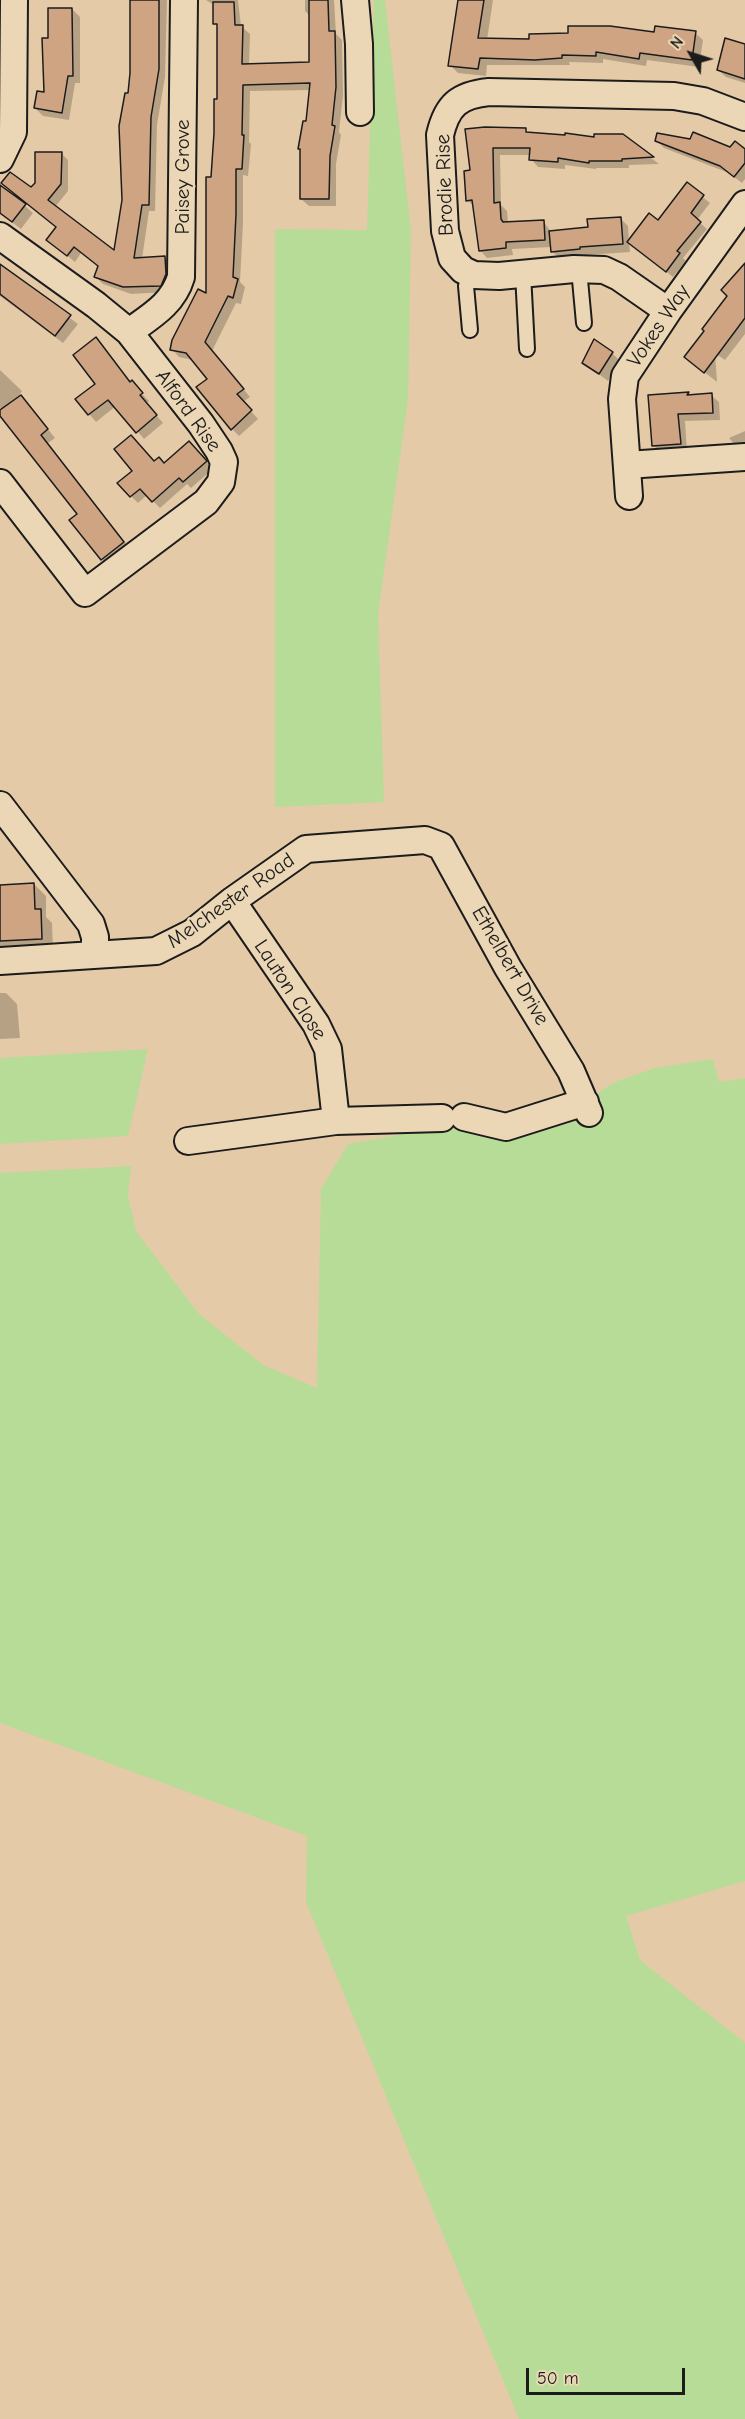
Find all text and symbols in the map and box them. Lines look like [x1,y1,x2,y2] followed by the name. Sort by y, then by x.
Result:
[661,24,721,84] north arrow
[667,33,687,52] text: N
[170,120,196,234] street label: Paisey Grove
[431,134,459,236] street label: Brodie Rise
[622,280,696,372] street label: Vokes Way
[150,365,226,457] street label: Alford Rise
[162,848,300,954] street label: Melchester Road
[466,902,554,1030] street label: Ethelbert Drive
[248,935,332,1045] street label: Lauton Close
[529,2356,688,2394] scale bar
[537,2368,579,2389] text: 50 m

